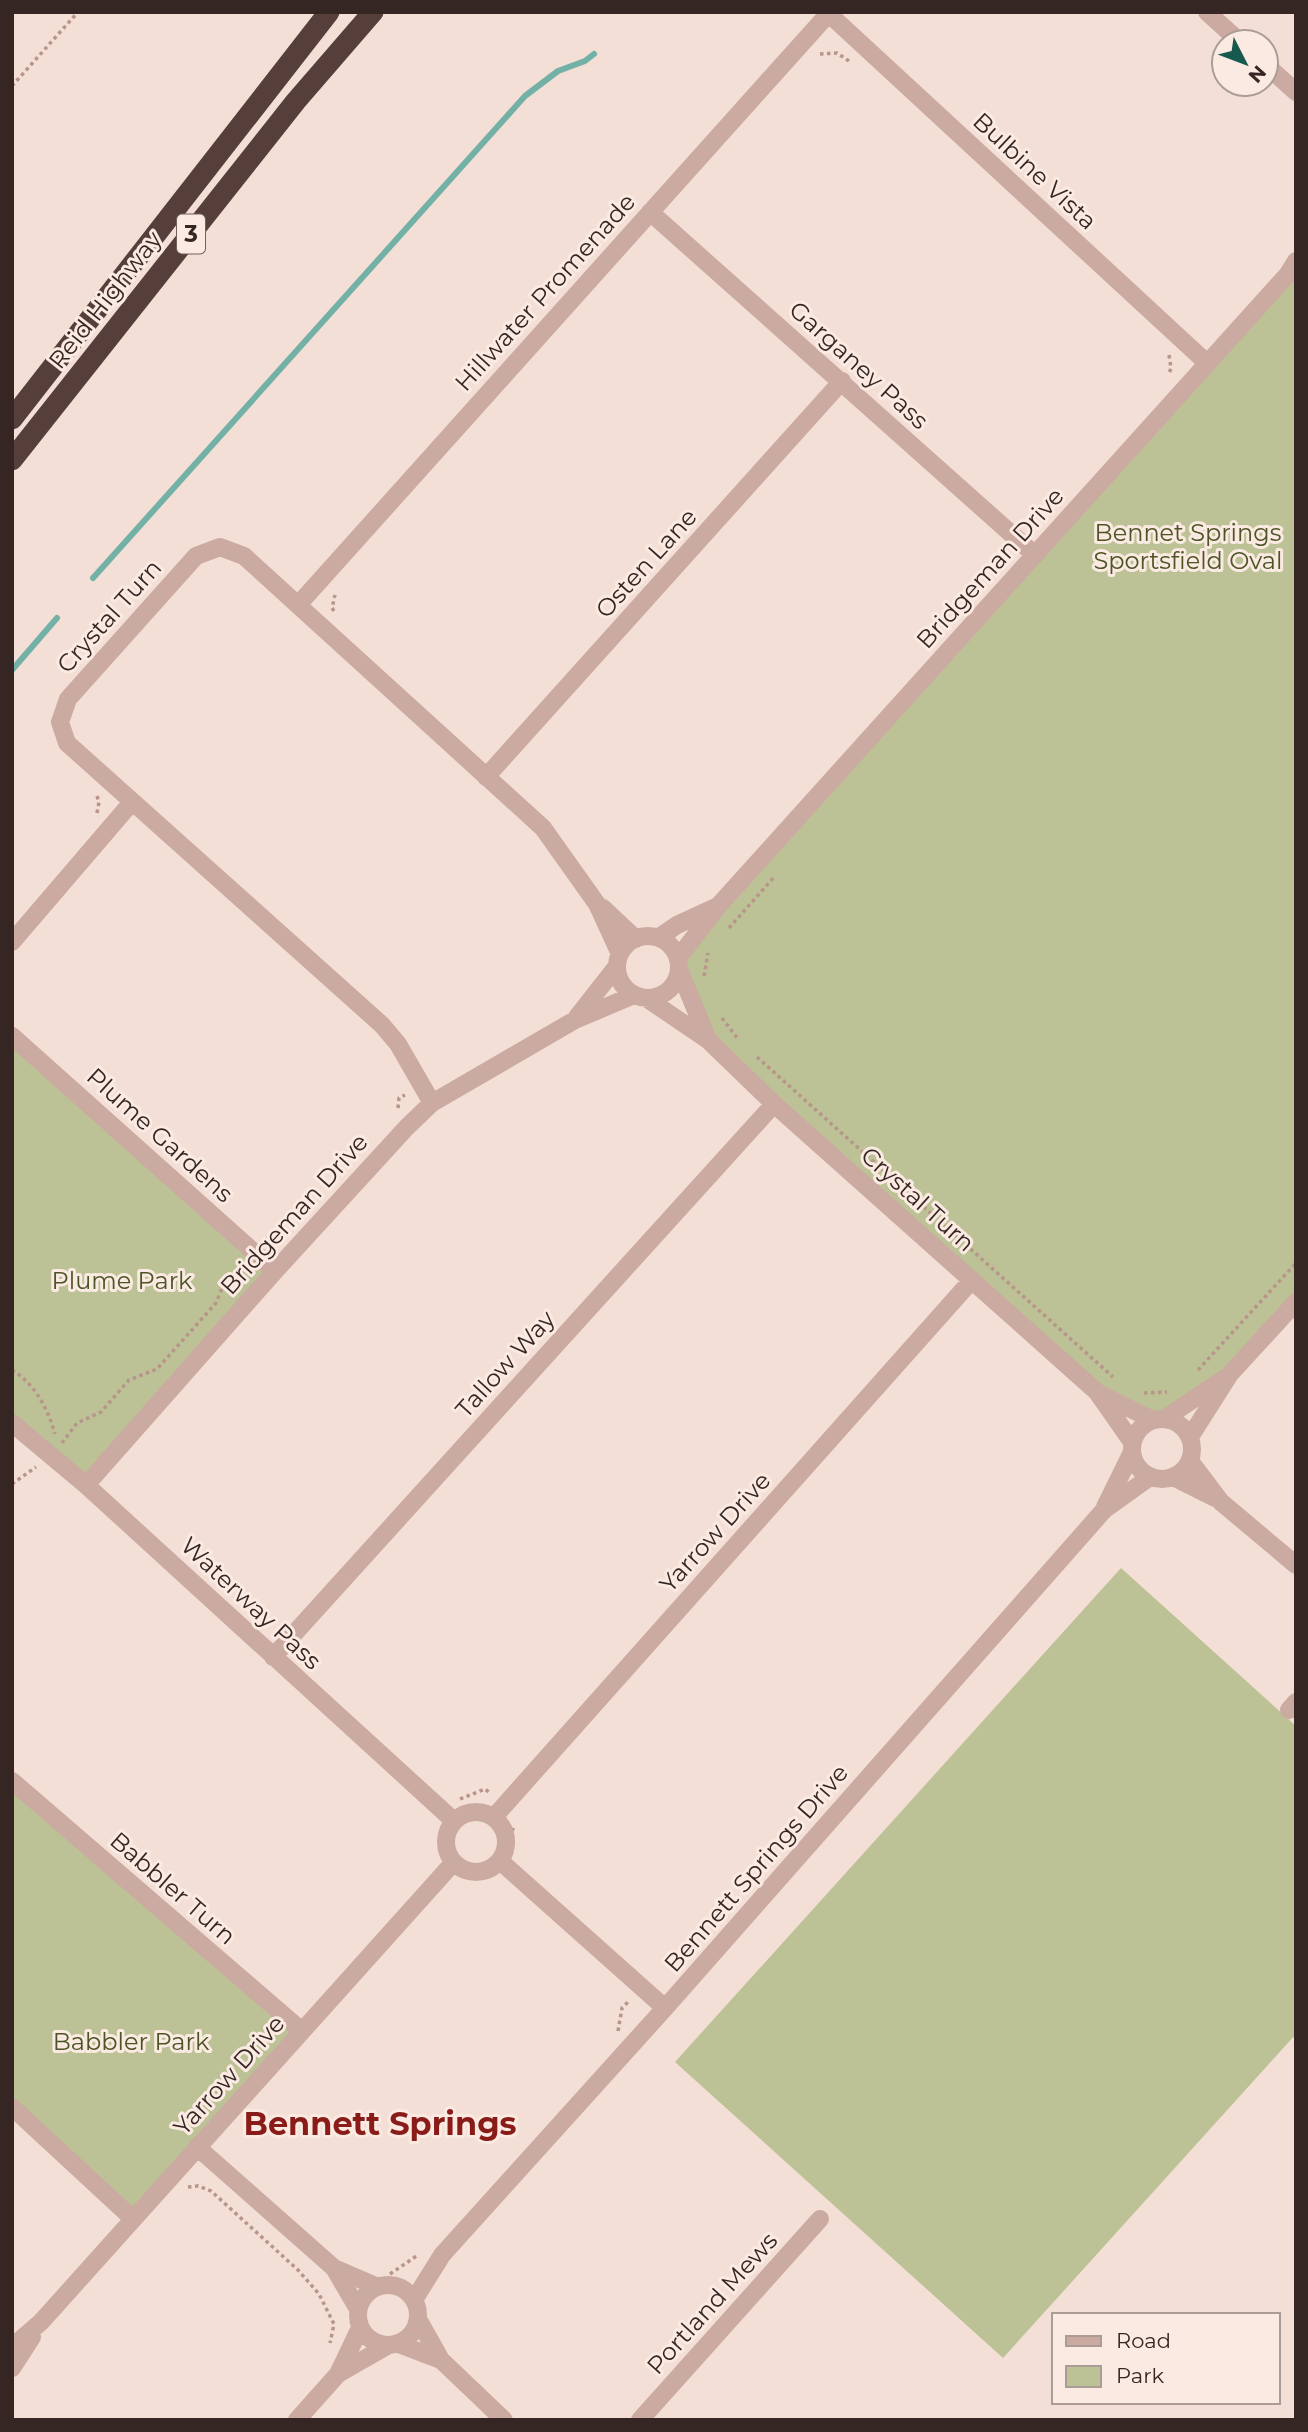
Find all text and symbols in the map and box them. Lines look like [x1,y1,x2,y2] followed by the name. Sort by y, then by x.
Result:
[1210,28,1280,98] north arrow
[1244,61,1271,87] text: N
[967,106,1103,236] street label: Bulbine Vista
[449,187,641,397] street label: Hillwater Promenade
[177,215,205,254] road number: 3
[42,225,168,375] street label: Reid Highway
[784,295,934,435] street label: Garganey Pass
[910,482,1070,654] street label: Bridgeman Drive
[589,502,703,624] street label: Osten Lane
[1094,518,1282,575] park label: Bennet Springs Sportsfield Oval
[51,553,167,679] street label: Crystal Turn
[81,1062,239,1208] street label: Plume Gardens
[214,1128,374,1300] street label: Bridgeman Drive
[855,1141,981,1257] street label: Crystal Turn
[52,1266,193,1295] park label: Plume Park
[449,1304,561,1424] street label: Tallow Way
[654,1466,776,1598] street label: Yarrow Drive
[175,1531,327,1675] street label: Waterway Pass
[658,1758,854,1978] street label: Bennett Springs Drive
[104,1826,242,1950] street label: Babbler Turn
[168,2009,290,2141] street label: Yarrow Drive
[53,2027,210,2056] park label: Babbler Park
[243,2104,517,2143] district label: Bennett Springs
[641,2226,783,2380] street label: Portland Mews
[1052,2313,1280,2404] legend
[1116,2328,1171,2353] text: Road
[1116,2363,1164,2388] text: Park

